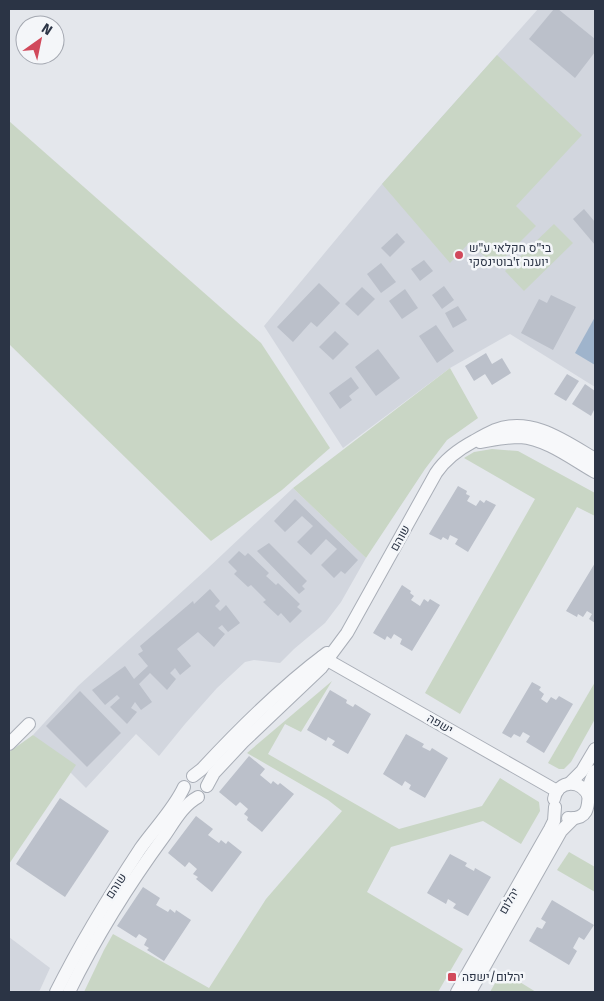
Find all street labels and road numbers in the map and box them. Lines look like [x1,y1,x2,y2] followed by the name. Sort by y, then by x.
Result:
[387,522,413,554] street label: שוהם
[424,711,456,737] street label: ישפה
[103,871,129,901] street label: שוהם
[496,885,522,917] street label: יהלום

